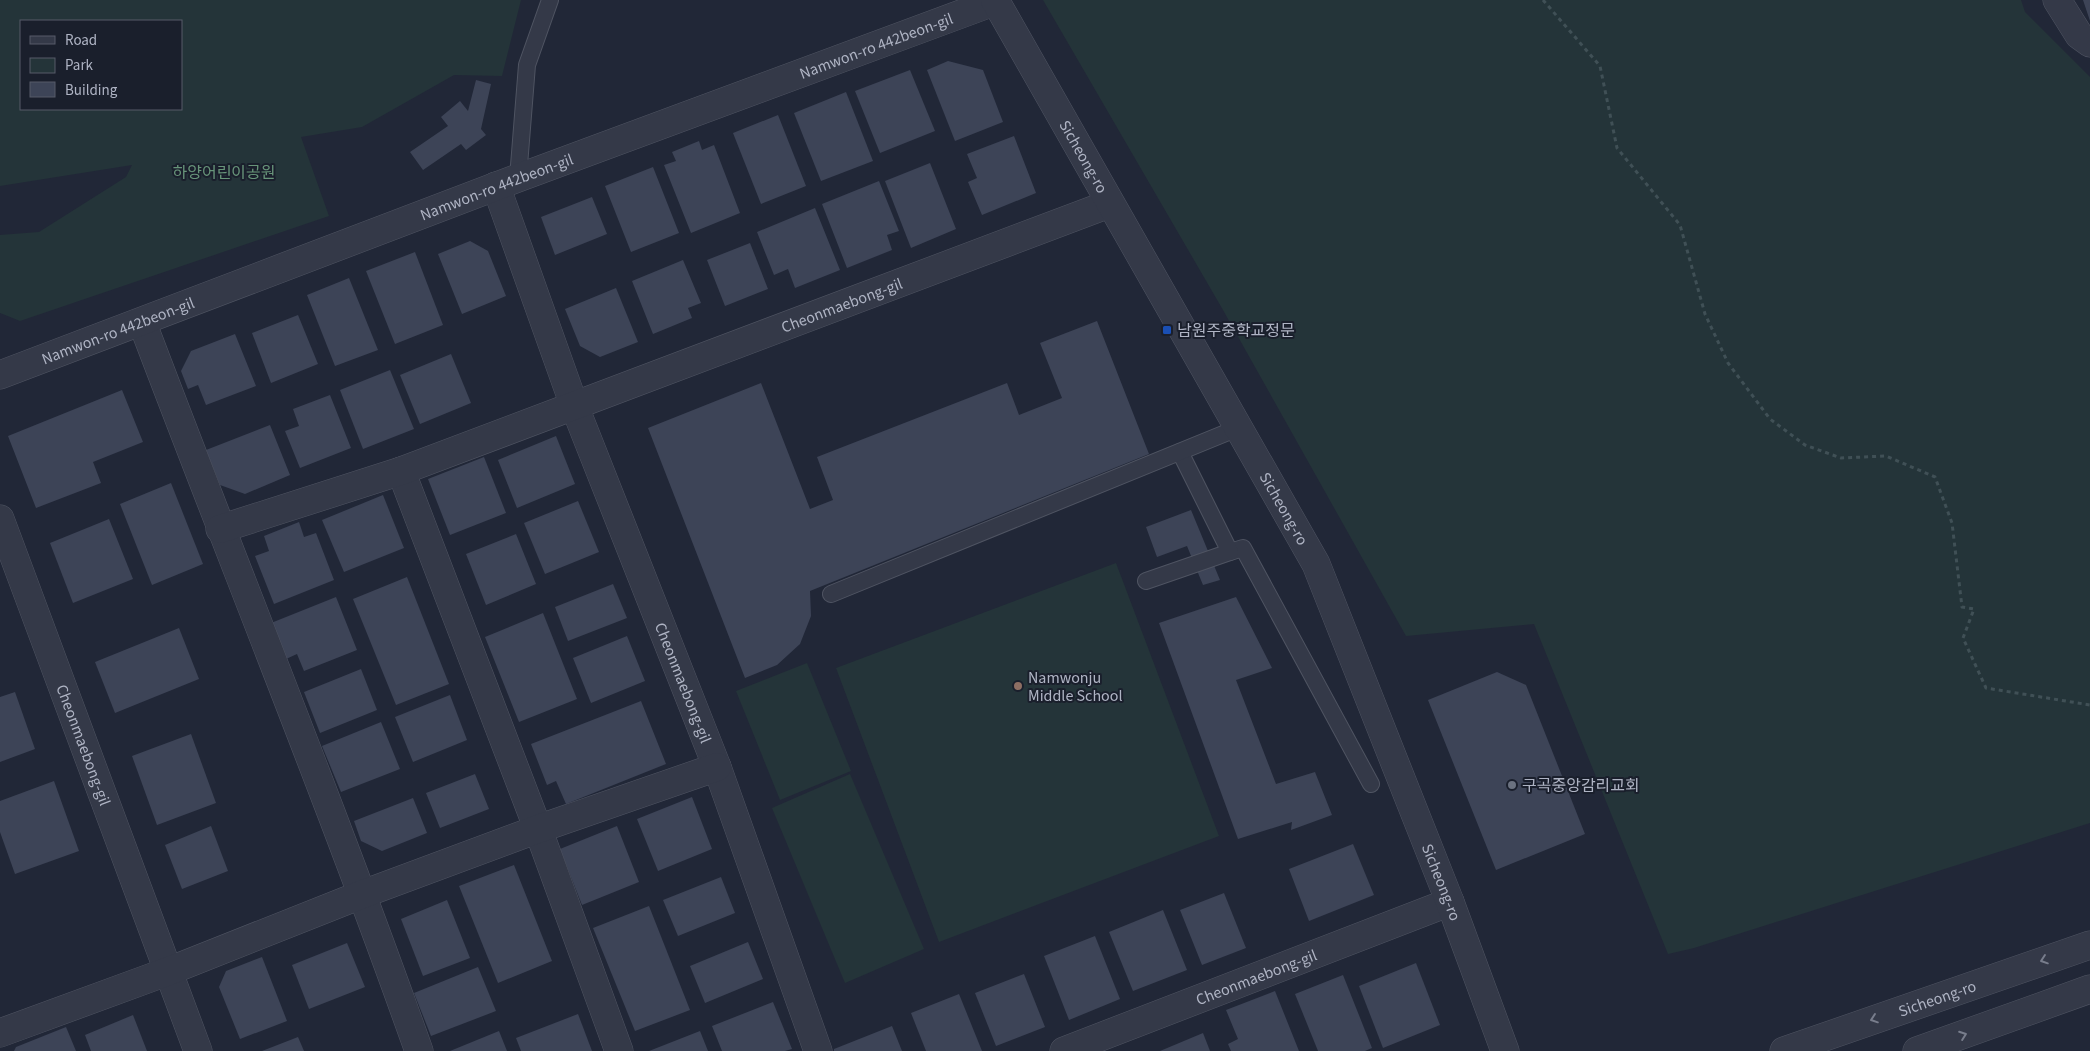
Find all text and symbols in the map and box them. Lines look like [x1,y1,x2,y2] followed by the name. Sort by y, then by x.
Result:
[797,8,956,85] street label: Namwon-ro 442beon-gil
[20,20,182,110] legend
[65,30,97,51] text: Road
[65,55,94,76] text: Park
[65,80,118,101] text: Building
[1054,116,1113,198] street label: Sicheong-ro
[417,149,576,226] street label: Namwon-ro 442beon-gil
[172,162,276,184] park label: 하양어린이공원
[778,273,906,339] street label: Cheonmaebong-gil
[38,292,198,370] street label: Namwon-ro 442beon-gil
[1177,320,1295,342] place label: 남원주중학교정문
[1161,324,1173,336] marker: 남원주중학교정문
[1254,468,1313,550] street label: Sicheong-ro
[649,619,716,747] street label: Cheonmaebong-gil
[1028,667,1123,707] place label: Namwonju Middle School
[1012,680,1024,692] marker: Namwonju Middle School
[50,681,116,809] street label: Cheonmaebong-gil
[1522,775,1640,797] place label: 구곡중앙감리교회
[1506,779,1518,791] marker: 구곡중앙감리교회
[1416,841,1466,924] street label: Sicheong-ro
[1193,944,1320,1011] street label: Cheonmaebong-gil
[2040,955,2049,965] one-way arrow
[1896,975,1979,1023] street label: Sicheong-ro
[1870,1014,1879,1024] one-way arrow
[1958,1031,1966,1041] one-way arrow

